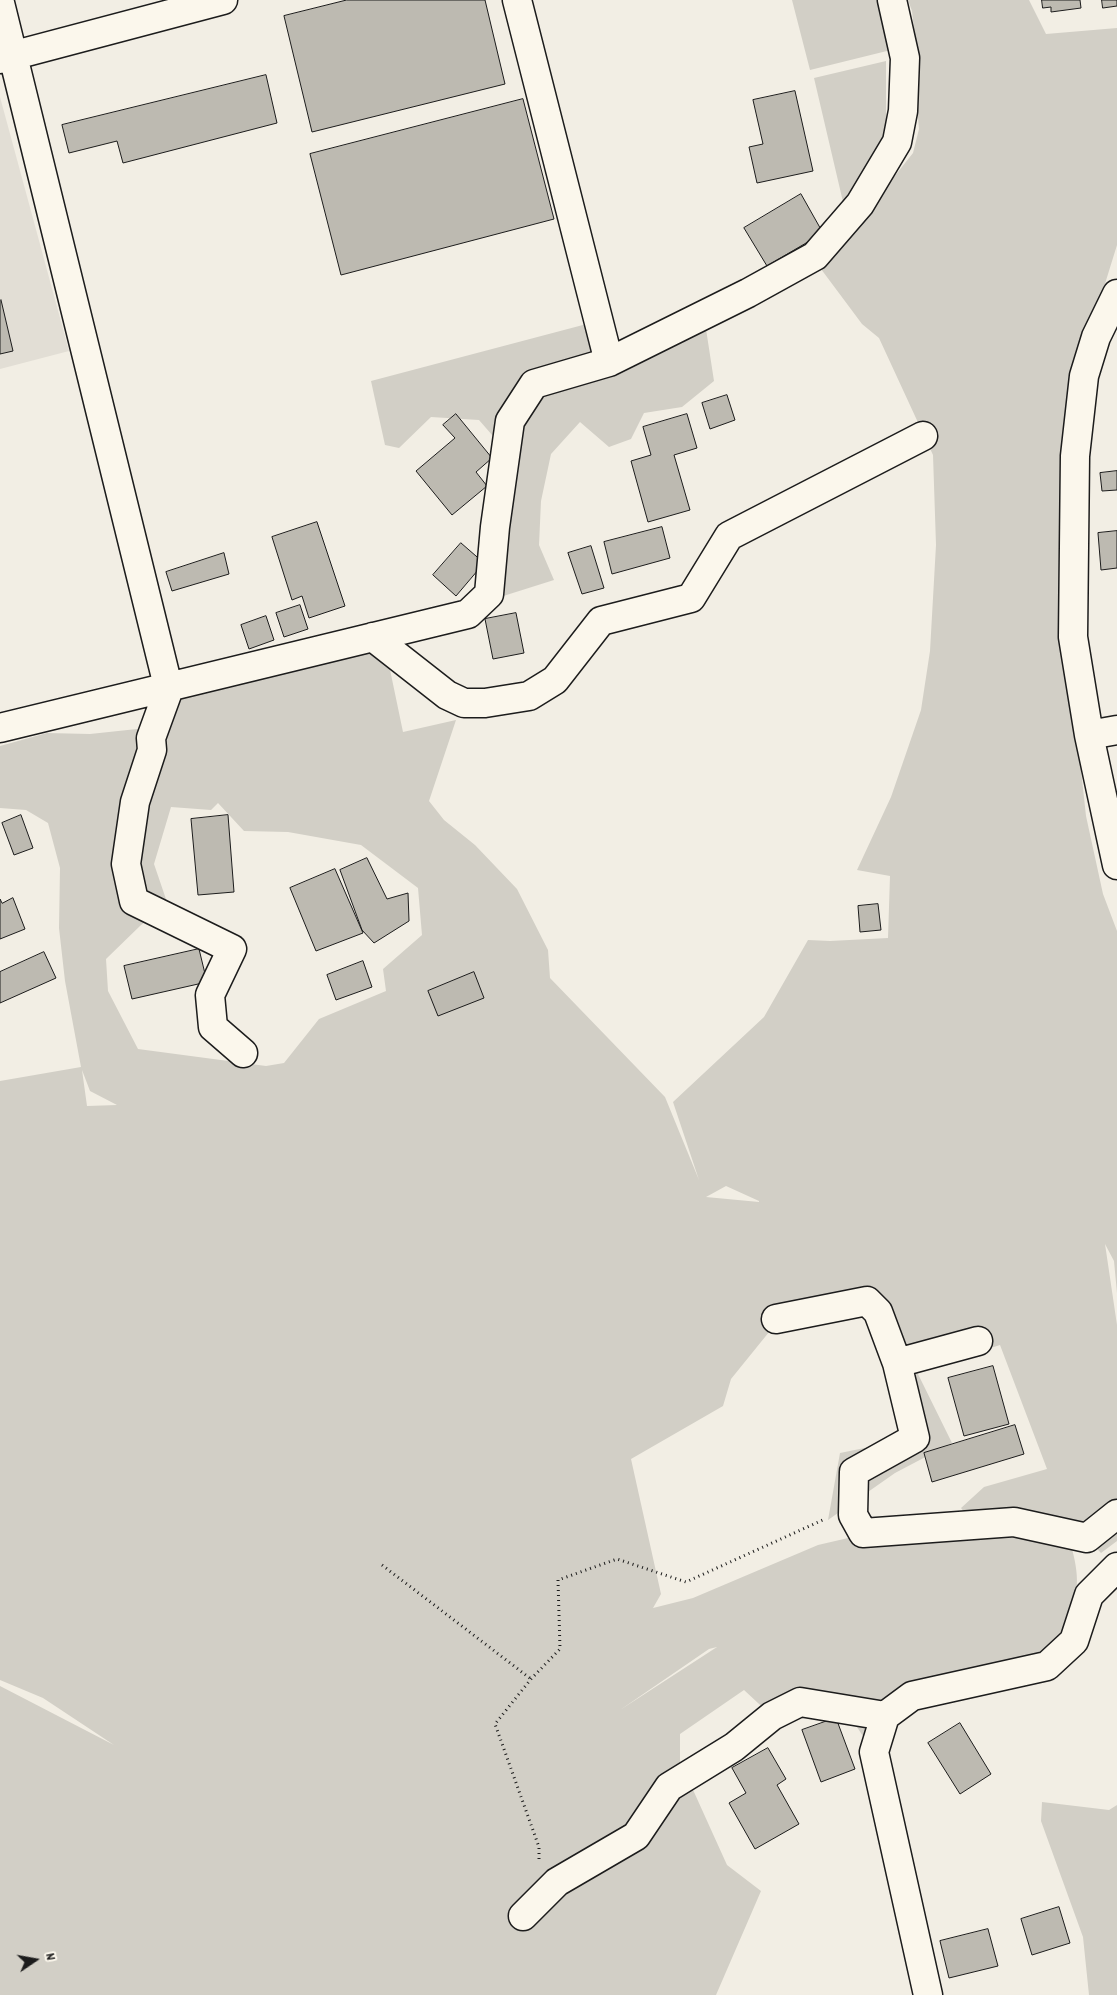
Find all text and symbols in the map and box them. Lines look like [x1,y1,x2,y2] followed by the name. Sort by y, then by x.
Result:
[10,1935,60,1985] north arrow
[39,1951,60,1962] text: N

